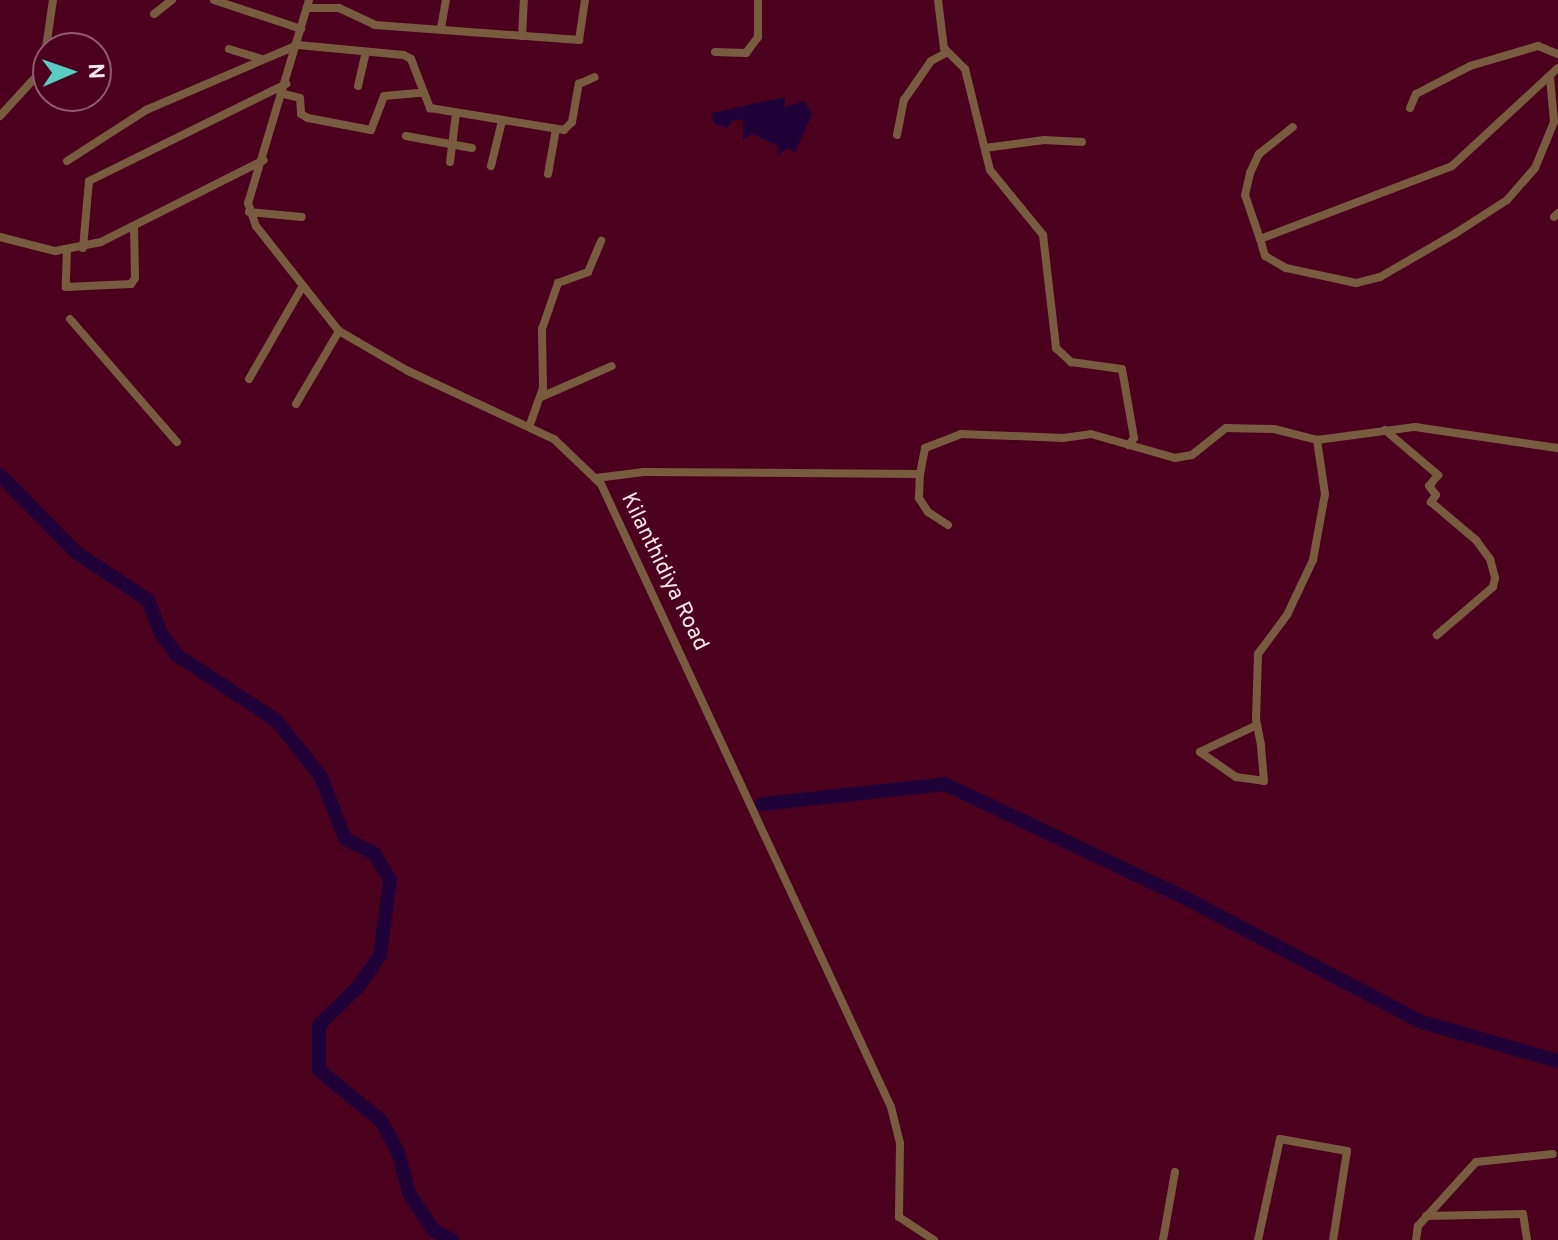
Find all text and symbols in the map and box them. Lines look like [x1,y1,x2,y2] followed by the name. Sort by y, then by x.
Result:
[32,32,112,112] north arrow
[81,63,108,80] text: N
[614,489,714,655] street label: Kilanthidiya Road

